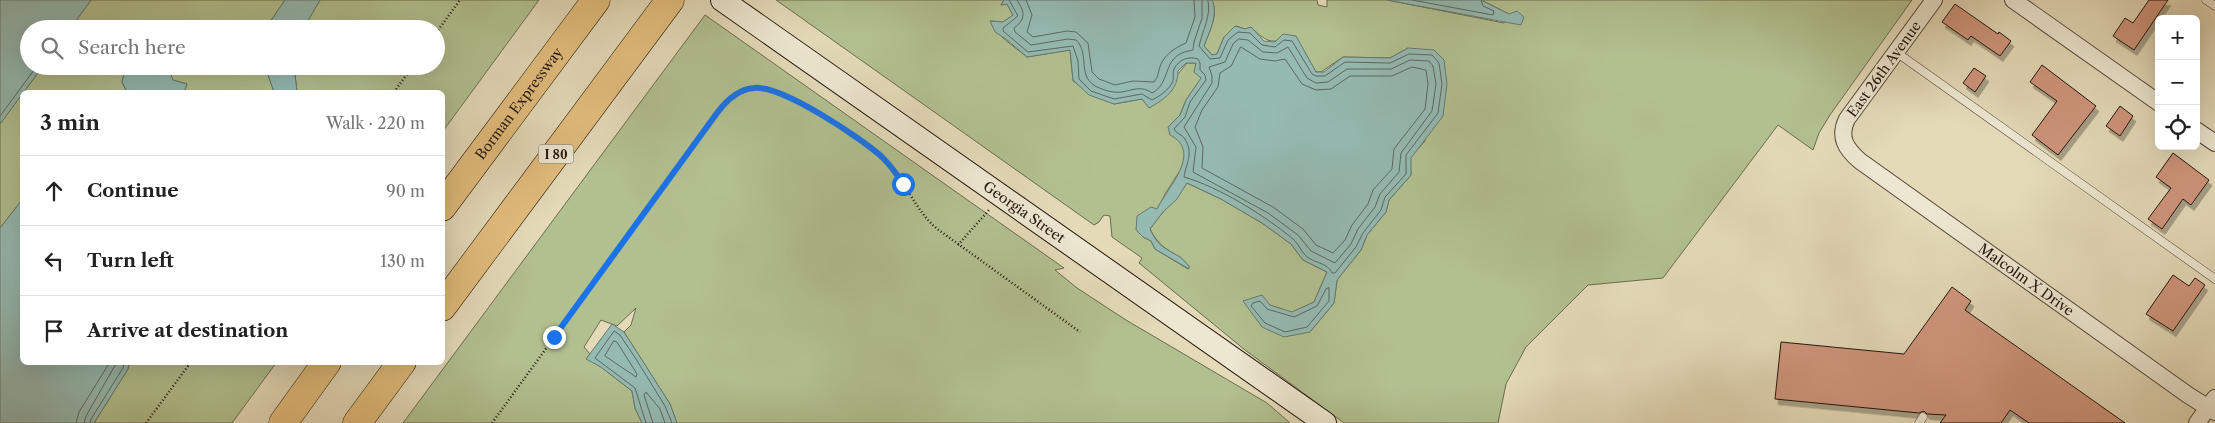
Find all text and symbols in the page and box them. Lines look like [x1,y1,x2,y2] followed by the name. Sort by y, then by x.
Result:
[2155,15,2200,150] map controls
[2155,15,2200,60] button: +
[1843,17,1925,121] street label: East 26th Avenue
[20,20,445,75] search box
[38,34,66,62] icon: search
[78,36,186,59] text: Search here
[471,44,567,163] street label: Borman Expressway
[2155,60,2200,105] button: −
[2155,105,2200,150] button: locate
[40,110,100,135] text: 3 min
[326,113,425,133] text: Walk · 220 m
[538,144,574,164] road number: I 80
[892,173,915,196] route start
[40,177,68,205] icon: ahead
[980,177,1069,247] street label: Georgia Street
[87,179,179,202] text: Continue
[386,181,425,201] text: 90 m
[1975,239,2078,320] street label: Malcolm X Drive
[40,247,68,275] icon: left
[87,249,174,272] text: Turn left
[380,251,425,271] text: 130 m
[40,317,68,345] icon: arrive
[87,319,288,342] text: Arrive at destination
[543,326,566,349] route end

